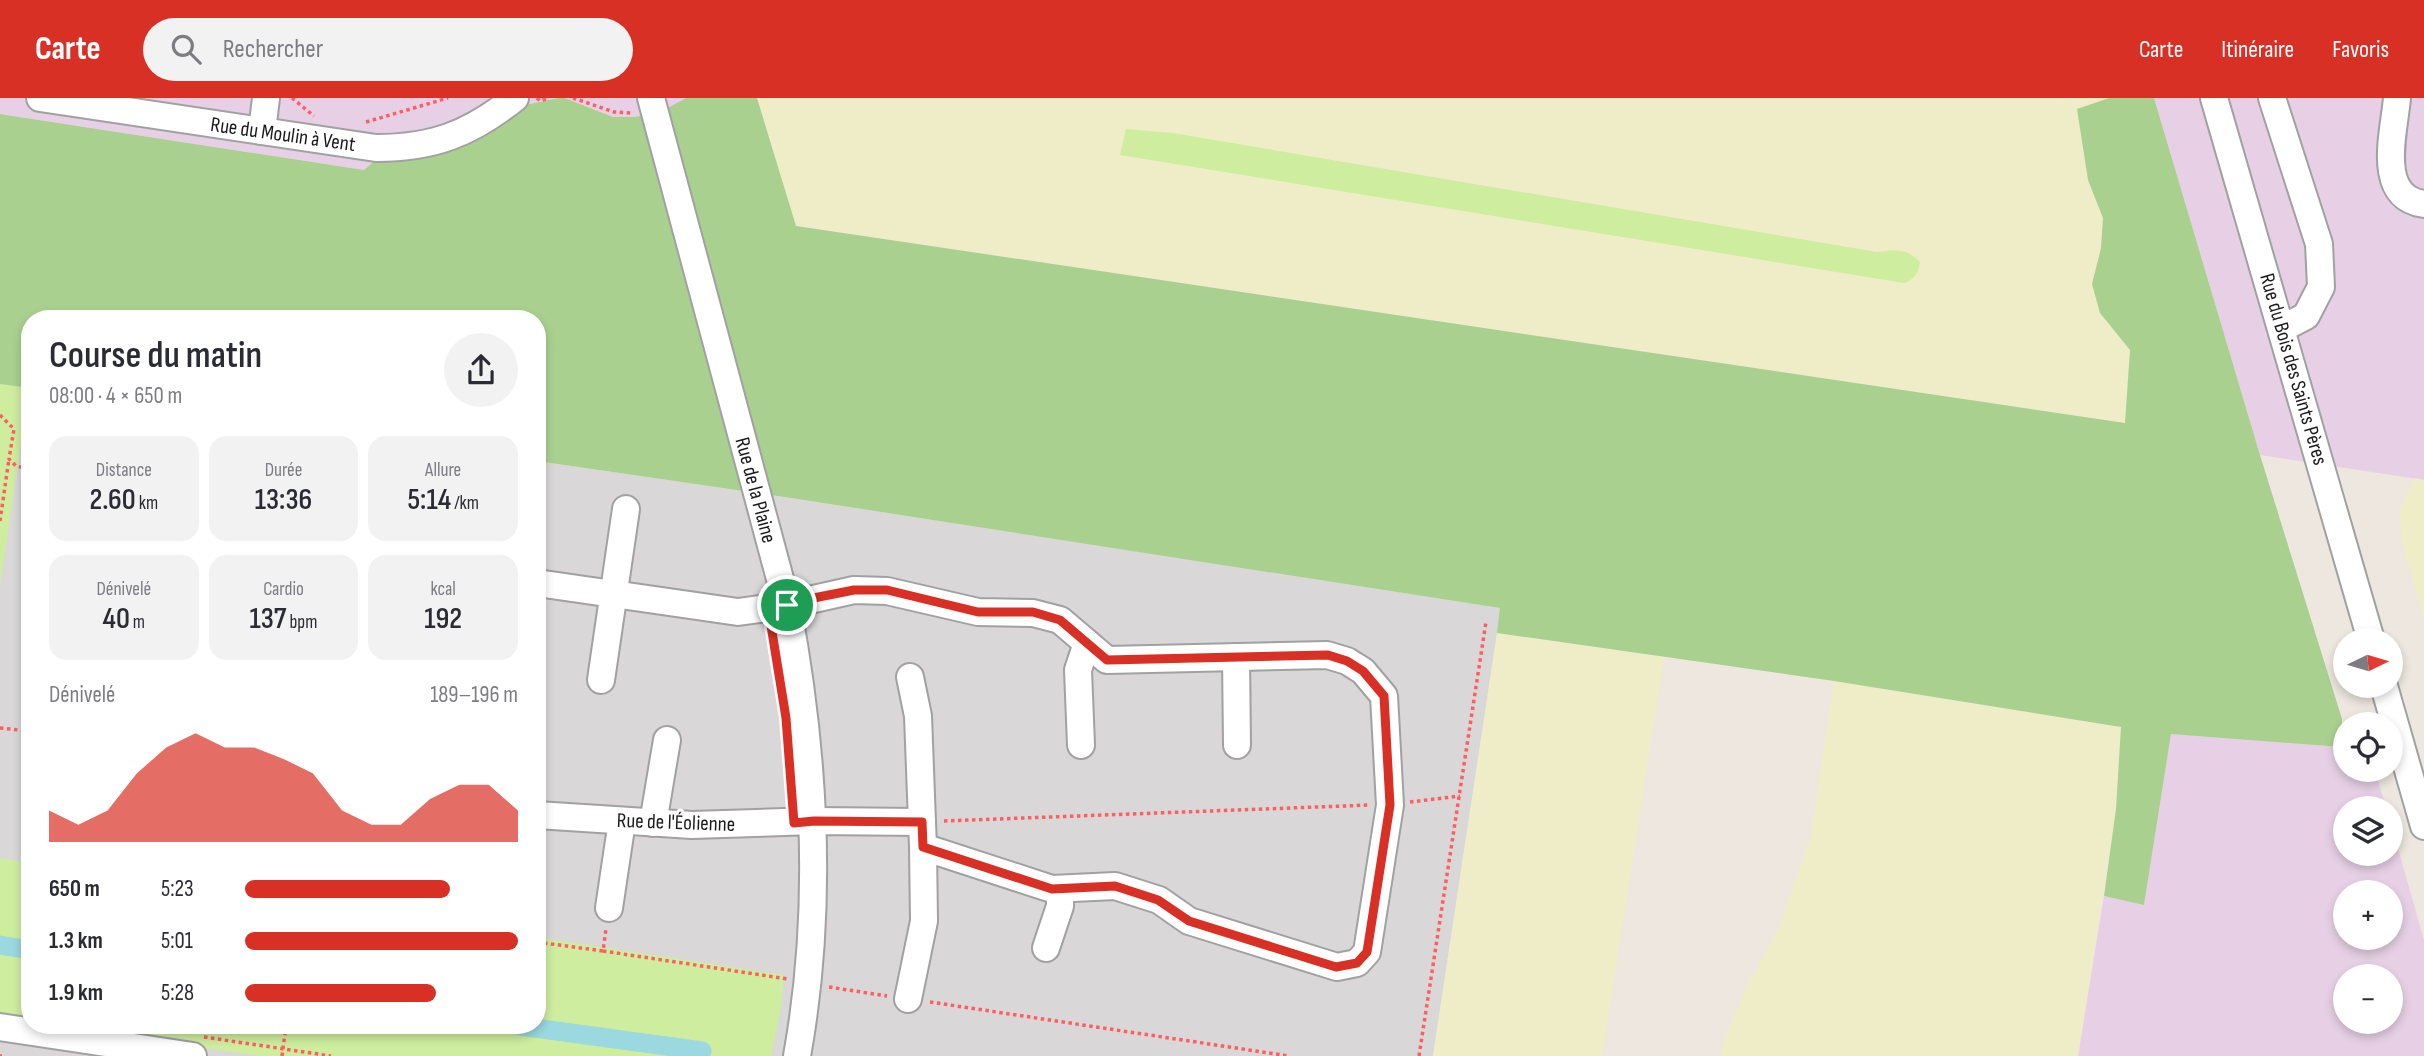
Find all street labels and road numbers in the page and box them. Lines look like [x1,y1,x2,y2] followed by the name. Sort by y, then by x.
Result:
[209,112,357,157] street label: Rue du Moulin à Vent
[2254,270,2333,468] street label: Rue du Bois des Saints Pères
[729,435,782,546] street label: Rue de la Plaine
[616,808,736,837] street label: Rue de l'Éolienne

